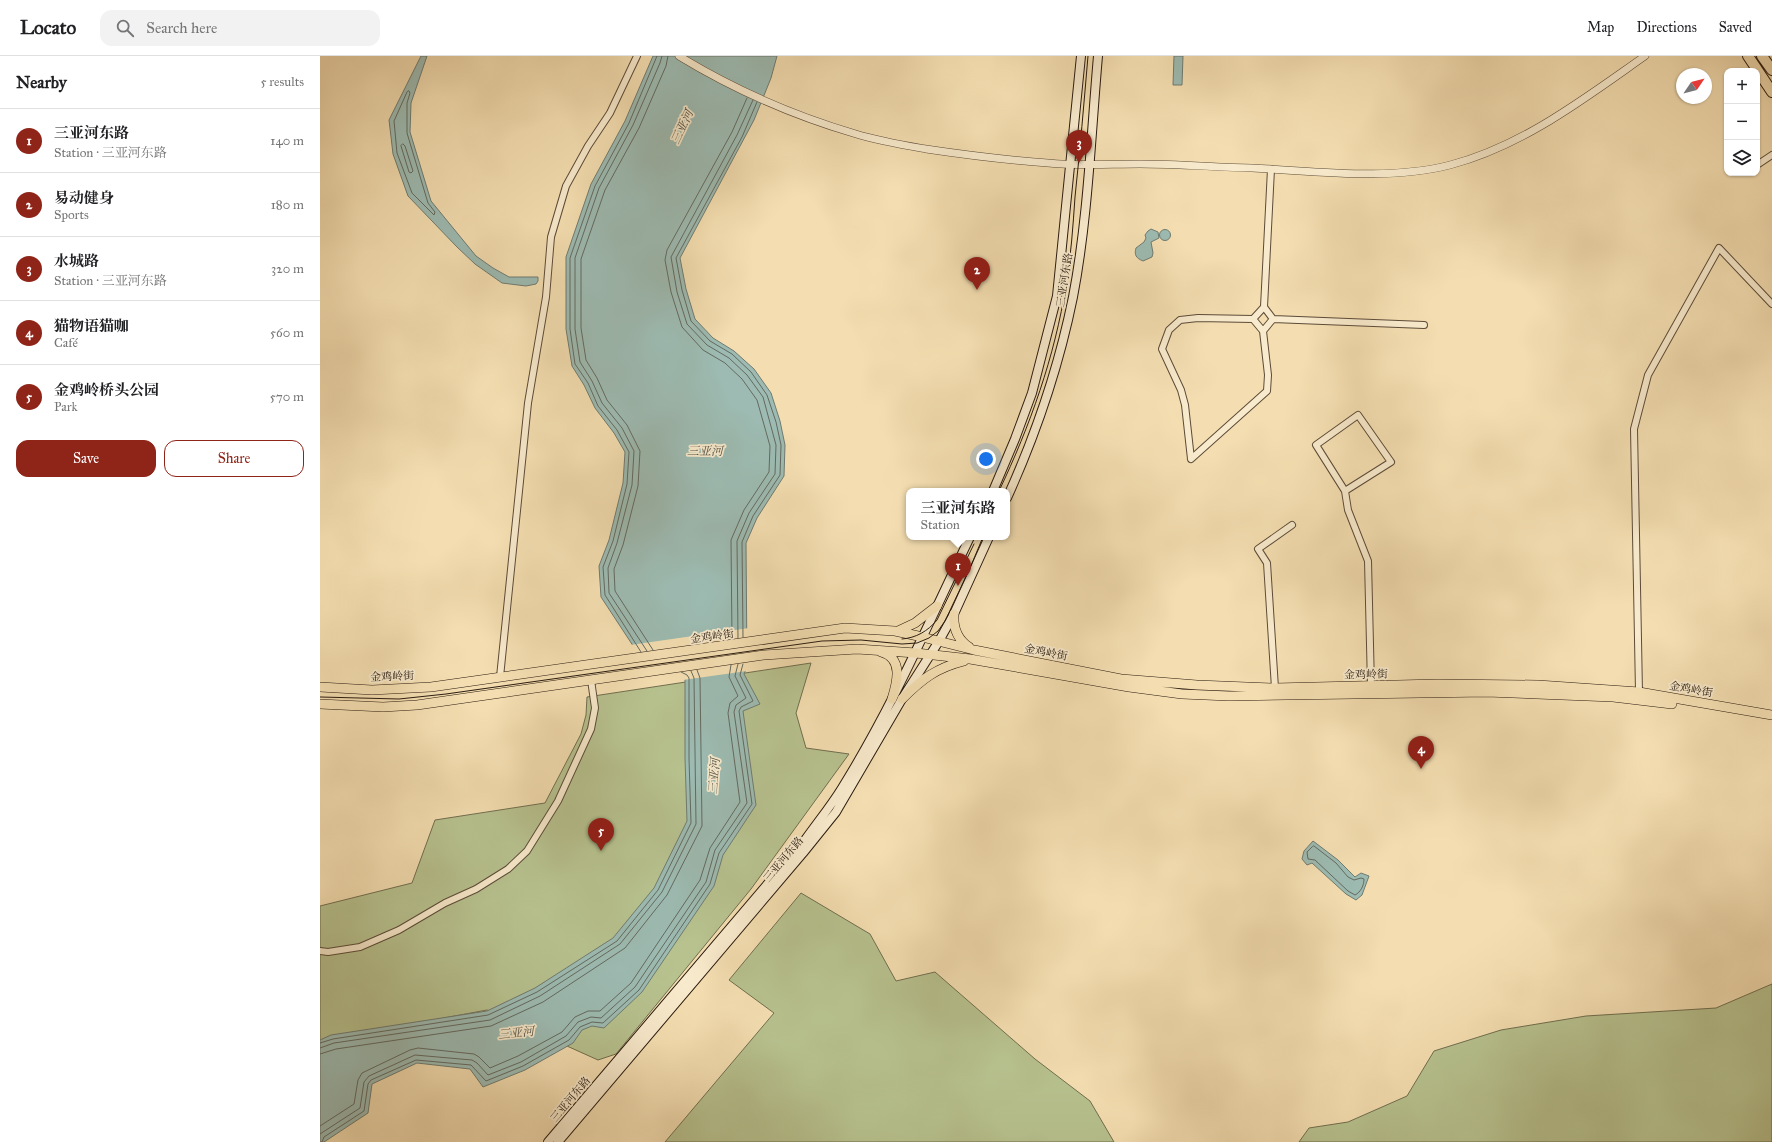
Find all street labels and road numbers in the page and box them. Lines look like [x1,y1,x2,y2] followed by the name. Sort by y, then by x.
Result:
[1054,252,1075,308] street label: 三亚河东路
[689,627,735,646] street label: 金鸡岭街
[1023,642,1069,663] street label: 金鸡岭街
[1344,668,1388,681] street label: 金鸡岭街
[370,669,414,684] street label: 金鸡岭街
[1668,679,1714,700] street label: 金鸡岭街
[761,834,806,885] street label: 三亚河东路
[548,1074,593,1125] street label: 三亚河东路

